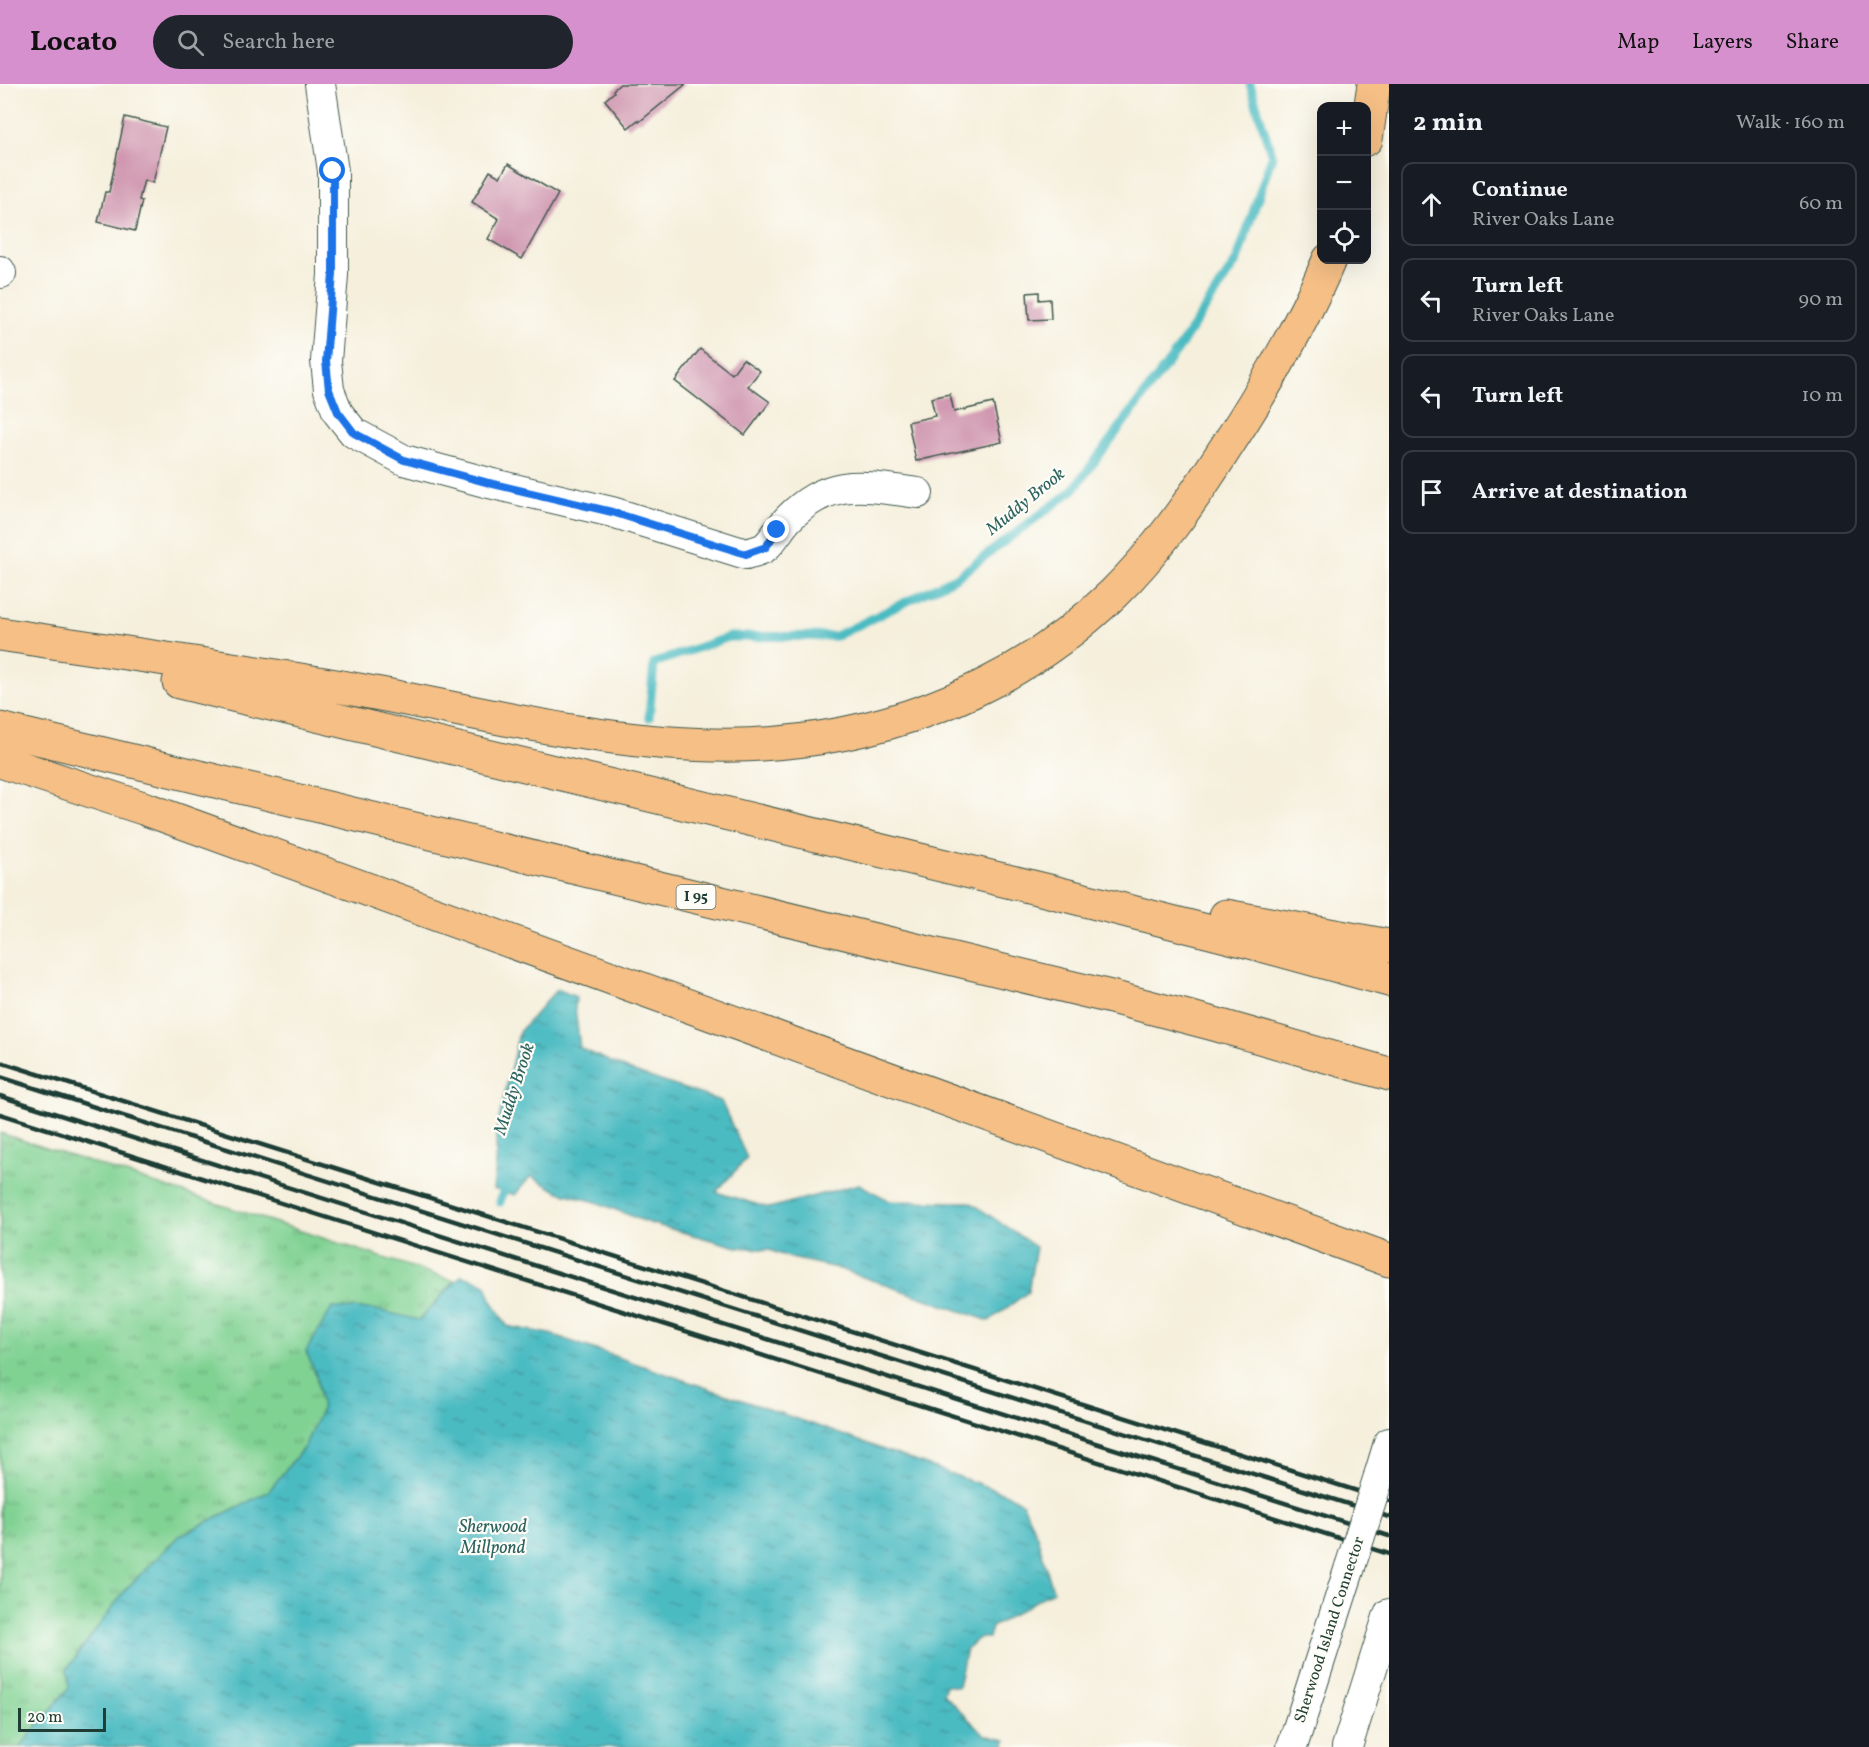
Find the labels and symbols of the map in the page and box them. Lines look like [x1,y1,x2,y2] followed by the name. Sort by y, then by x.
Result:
[319,157,345,183] route start
[980,462,1071,542] water label: Muddy Brook
[763,516,789,542] route end
[676,885,716,909] road number: I 95
[488,1040,542,1139] water label: Muddy Brook
[459,1515,527,1561] water label: Sherwood Millpond
[1289,1534,1371,1726] street label: Sherwood Island Connector
[18,1705,106,1732] scale bar

